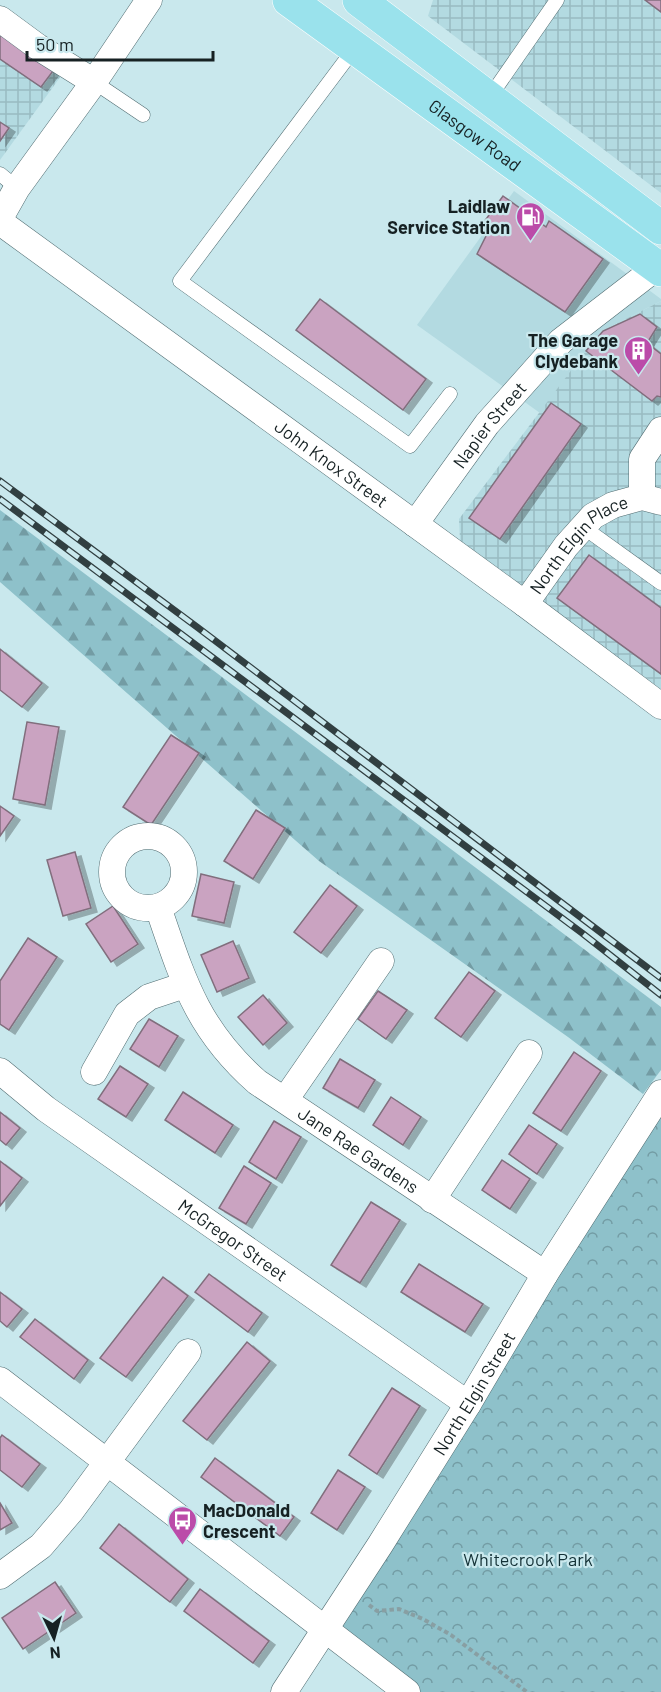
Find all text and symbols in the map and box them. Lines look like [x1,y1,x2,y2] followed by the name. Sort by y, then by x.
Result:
[27,24,213,62] scale bar
[36,33,74,55] text: 50 m
[425,94,526,176] street label: Glasgow Road
[387,195,510,238] place label: Laidlaw Service Station
[515,200,547,242] fuel station icon: Laidlaw Service Station
[528,329,618,372] place label: The Garage Clydebank
[623,334,655,376] building icon: The Garage Clydebank
[448,377,531,472] street label: Napier Street
[271,415,392,512] street label: John Knox Street
[525,490,630,598] street label: North Elgin Place
[294,1102,423,1198] street label: Jane Rae Gardens
[174,1194,292,1286] street label: McGregor Street
[428,1327,519,1459] street label: North Elgin Street
[203,1499,290,1542] place label: MacDonald Crescent
[166,1504,198,1546] bus stop icon: MacDonald Crescent
[463,1548,593,1570] park label: Whitecrook Park
[24,1608,84,1668] north arrow
[49,1644,61,1663] text: N

